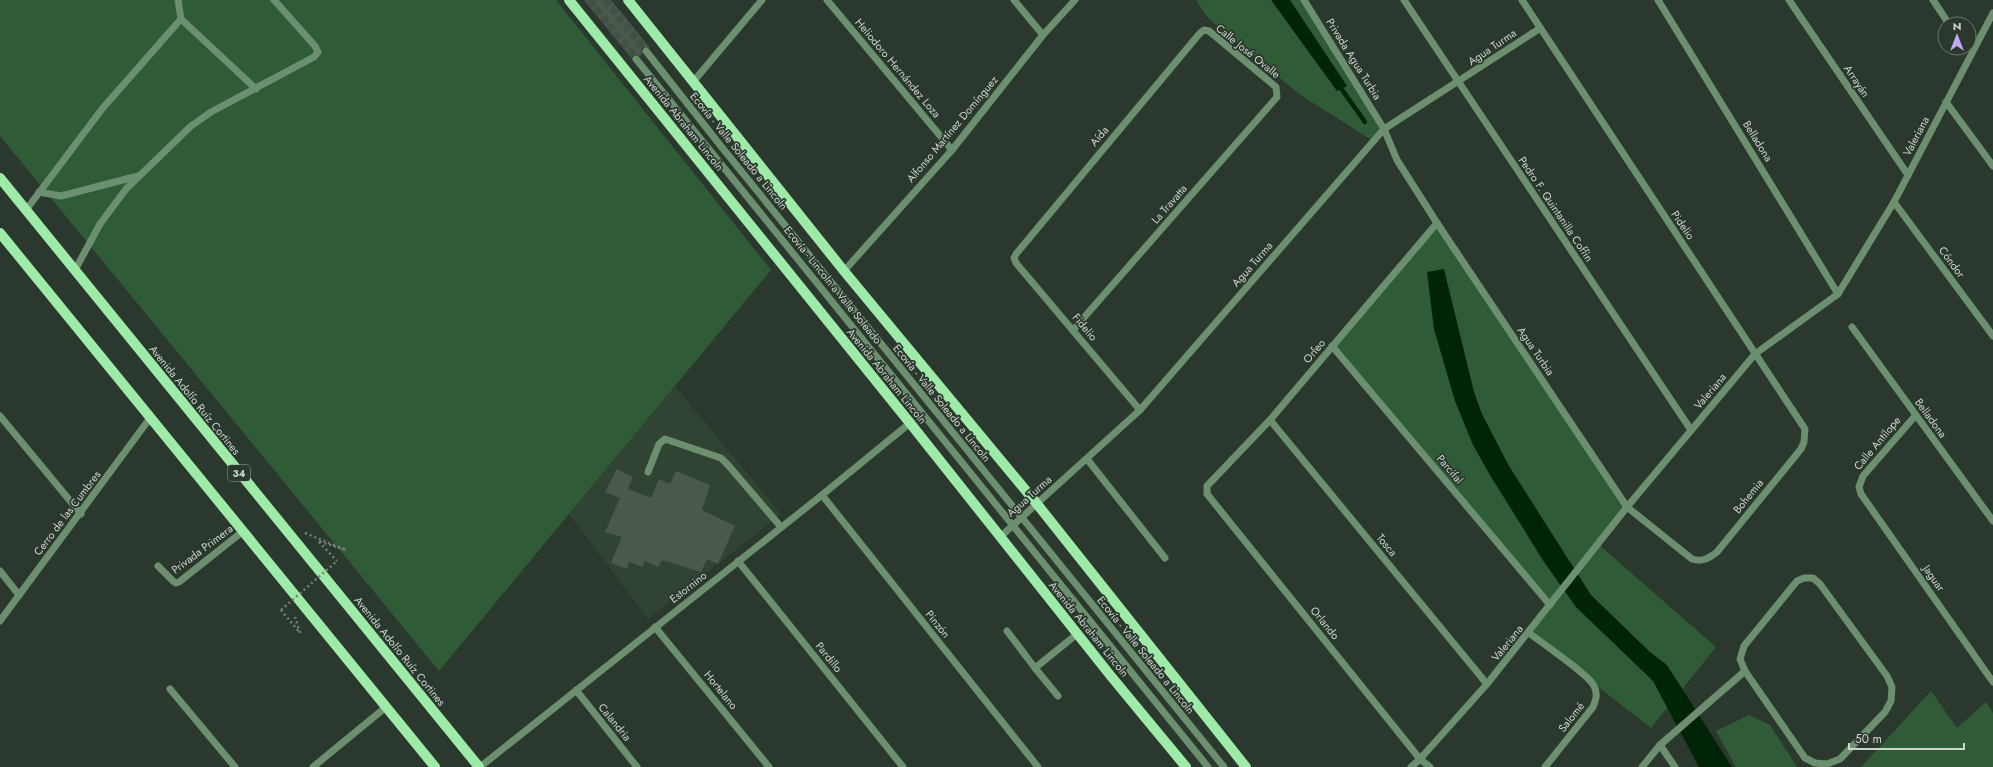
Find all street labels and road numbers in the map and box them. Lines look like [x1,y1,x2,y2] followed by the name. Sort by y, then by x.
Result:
[852,15,944,121] street label: Heliodoro Hernández Loza
[1322,15,1386,103] street label: Privada Agua Turbia
[1212,20,1284,82] street label: Calle José Ovalle
[1464,25,1520,69] street label: Agua Turma
[1840,62,1874,100] street label: Arrayán
[640,72,728,174] street label: Avenida Abraham Lincoln
[903,72,1001,186] street label: Alfonso Martínez Domínguez
[686,89,792,213] street label: Ecovía - Valle Soleado a Lincoln
[1899,113,1933,159] street label: Valeriana
[1739,117,1777,165] street label: Belladona
[1086,123,1112,149] street label: Aída
[1515,153,1597,265] street label: Pedro F. Quintanilla Coffin
[1147,181,1191,227] street label: La Travatta
[1667,207,1699,243] street label: Pidelio
[780,223,886,347] street label: Ecovía - Lincoln a Valle Soleado
[1228,238,1276,290] street label: Agua Turma
[1935,243,1969,281] street label: Cóndor
[1069,310,1101,344] street label: Fidelio
[1514,323,1558,379] street label: Agua Turbia
[843,325,931,427] street label: Avenida Abraham Lincoln
[1299,335,1329,367] street label: Orfeo
[889,341,995,465] street label: Ecovía - Valle Soleado a Lincoln
[146,342,245,459] street label: Avenida Adolfo Ruíz Cortines
[1690,370,1730,412] street label: Valeriana
[1911,395,1951,441] street label: Belladona
[1850,412,1905,473] street label: Calle Antílope
[1433,451,1467,487] street label: Parcifal
[228,465,250,481] road number: 34
[30,467,105,559] street label: Cerro de las Cumbres
[1003,471,1055,521] street label: Agua Turma
[1729,475,1767,517] street label: Bohemia
[168,521,236,577] street label: Privada Primera
[1373,530,1401,560] street label: Tosca
[1918,560,1949,595] street label: Jaguar
[666,567,710,607] street label: Estornino
[1045,578,1133,680] street label: Avenida Abraham Lincoln
[351,593,450,710] street label: Avenida Adolfo Ruíz Cortines
[1093,593,1199,717] street label: Ecovía - Valle Soleado a Lincoln
[1307,603,1343,643] street label: Orlando
[922,607,954,641] street label: Pinzón
[1487,621,1527,665] street label: Valeriana
[812,638,846,676] street label: Pardillo
[700,667,742,713] street label: Hortelano
[1554,698,1588,735] street label: Salomé
[595,700,635,744] street label: Calandria

